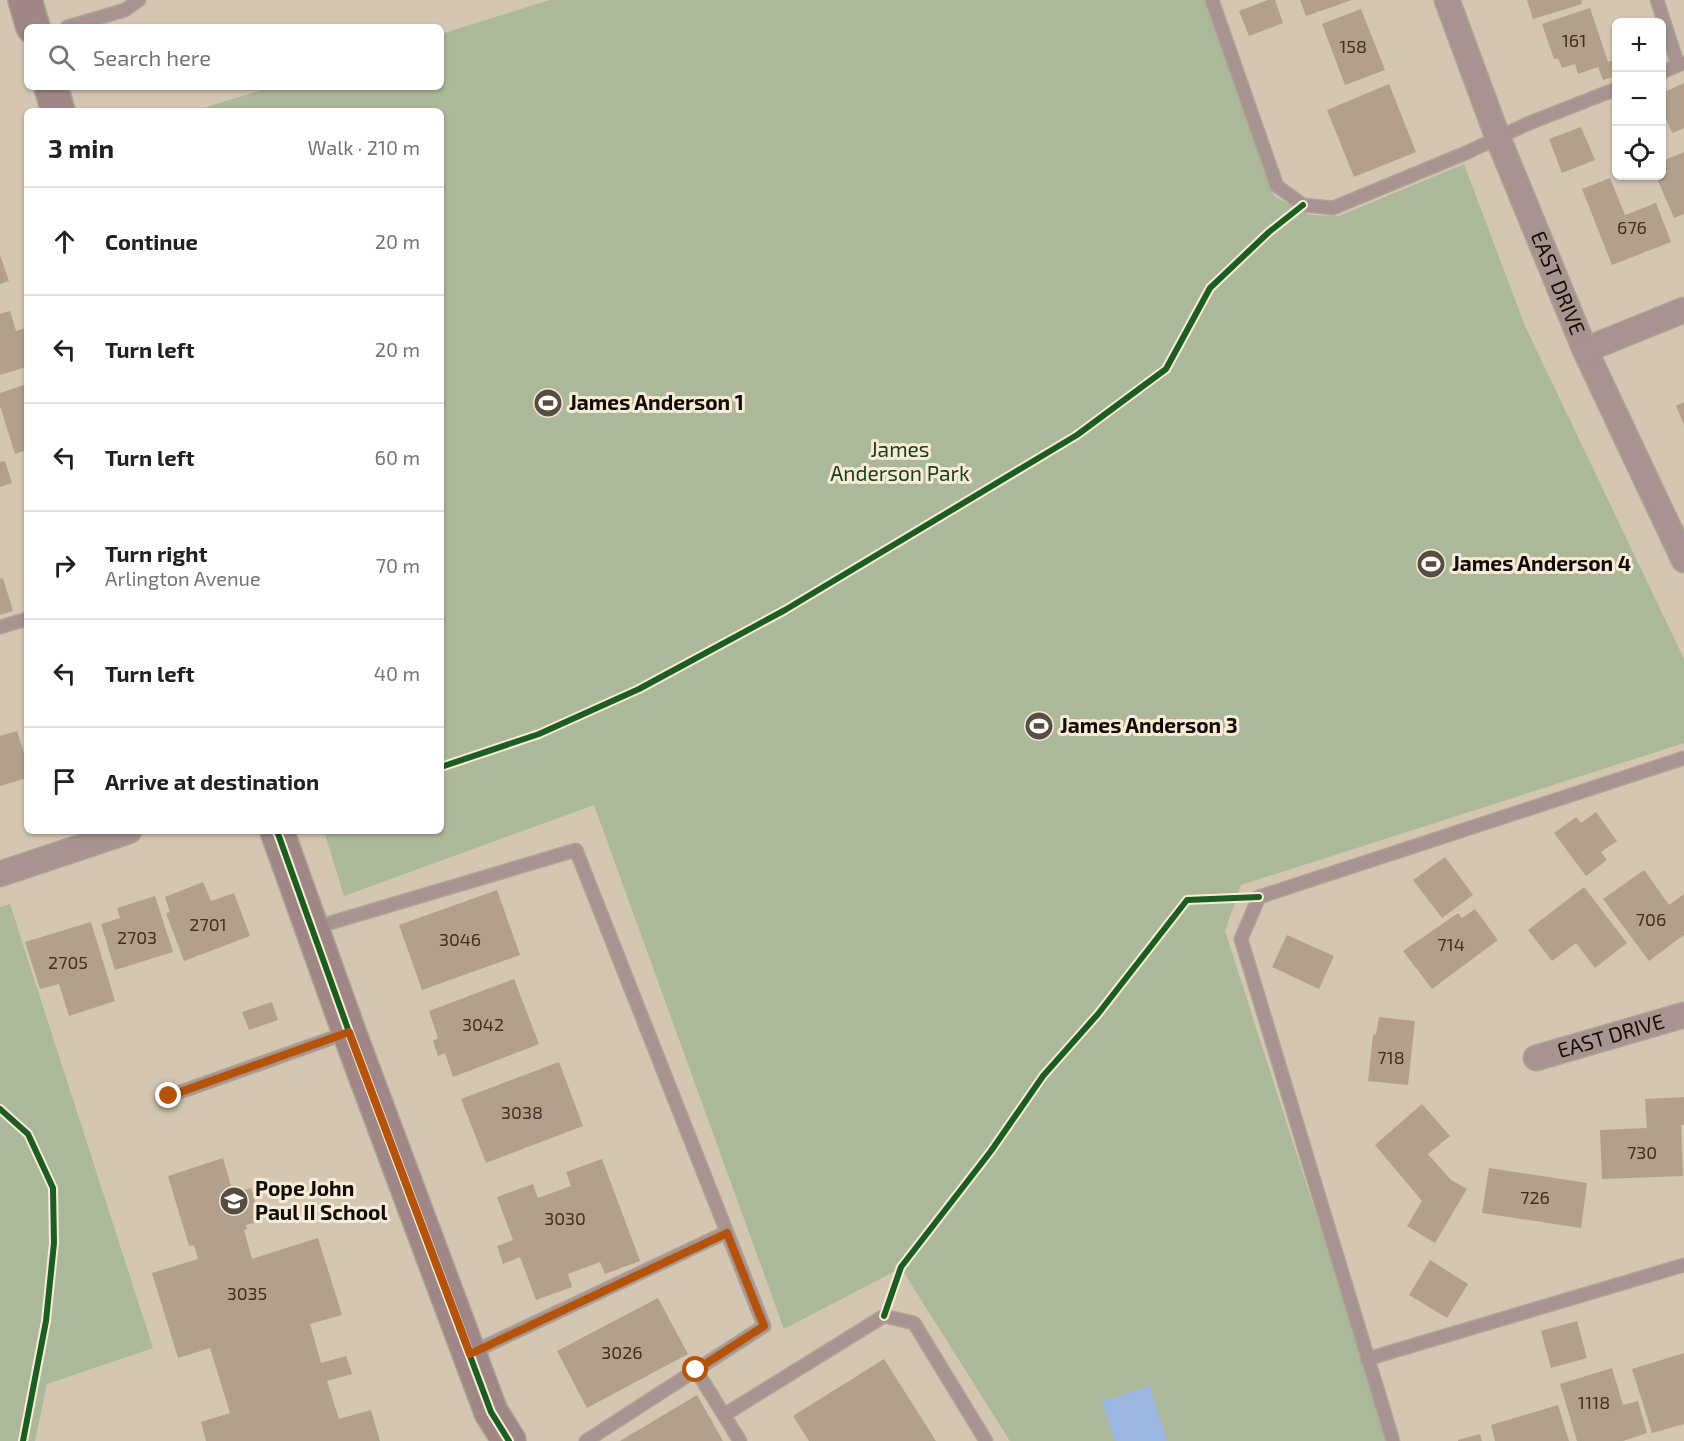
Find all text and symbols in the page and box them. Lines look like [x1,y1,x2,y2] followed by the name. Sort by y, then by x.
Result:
[1612,18,1666,180] map controls
[1612,18,1666,72] button: +
[24,24,444,90] search box
[1562,29,1586,51] house number: 161
[1339,35,1367,57] house number: 158
[45,41,78,74] icon: search
[93,44,211,70] text: Search here
[1612,72,1666,126] button: −
[1612,126,1666,180] button: locate
[48,132,114,163] text: 3 min
[308,135,420,159] text: Walk · 210 m
[1617,216,1647,238] house number: 676
[48,225,81,258] icon: ahead
[1526,227,1591,338] street label: EAST DRIVE
[105,228,198,254] text: Continue
[375,229,420,253] text: 20 m
[48,333,81,366] icon: left
[105,336,194,362] text: Turn left
[375,337,420,361] text: 20 m
[532,387,564,419] sports icon: James Anderson 1
[569,389,744,414] place label: James Anderson 1
[830,436,970,485] park label: James Anderson Park
[48,441,81,474] icon: left
[105,444,194,470] text: Turn left
[375,445,420,469] text: 60 m
[105,540,207,566] text: Turn right
[1415,548,1447,580] sports icon: James Anderson 4
[48,549,81,582] icon: right
[1452,550,1631,575] place label: James Anderson 4
[376,553,420,577] text: 70 m
[105,566,261,590] text: Arlington Avenue
[48,657,81,690] icon: left
[105,660,194,686] text: Turn left
[374,661,420,685] text: 40 m
[1023,710,1055,742] sports icon: James Anderson 3
[1060,712,1238,737] place label: James Anderson 3
[48,765,81,798] icon: arrive
[105,768,319,794] text: Arrive at destination
[1636,908,1666,930] house number: 706
[189,913,227,935] house number: 2701
[117,926,157,948] house number: 2703
[439,928,481,950] house number: 3046
[1437,933,1465,955] house number: 714
[48,951,88,973] house number: 2705
[1554,1007,1667,1062] street label: EAST DRIVE
[462,1013,504,1035] house number: 3042
[1377,1046,1405,1068] house number: 718
[155,1082,181,1108] route end
[501,1101,543,1123] house number: 3038
[1627,1141,1657,1163] house number: 730
[255,1175,387,1224] place label: Pope John Paul II School
[218,1185,250,1217] school or university icon: Pope John Paul II School
[1520,1186,1550,1208] house number: 726
[544,1207,586,1229] house number: 3030
[227,1282,267,1304] house number: 3035
[601,1341,643,1363] house number: 3026
[682,1356,708,1382] route start
[1578,1391,1610,1413] house number: 1118

